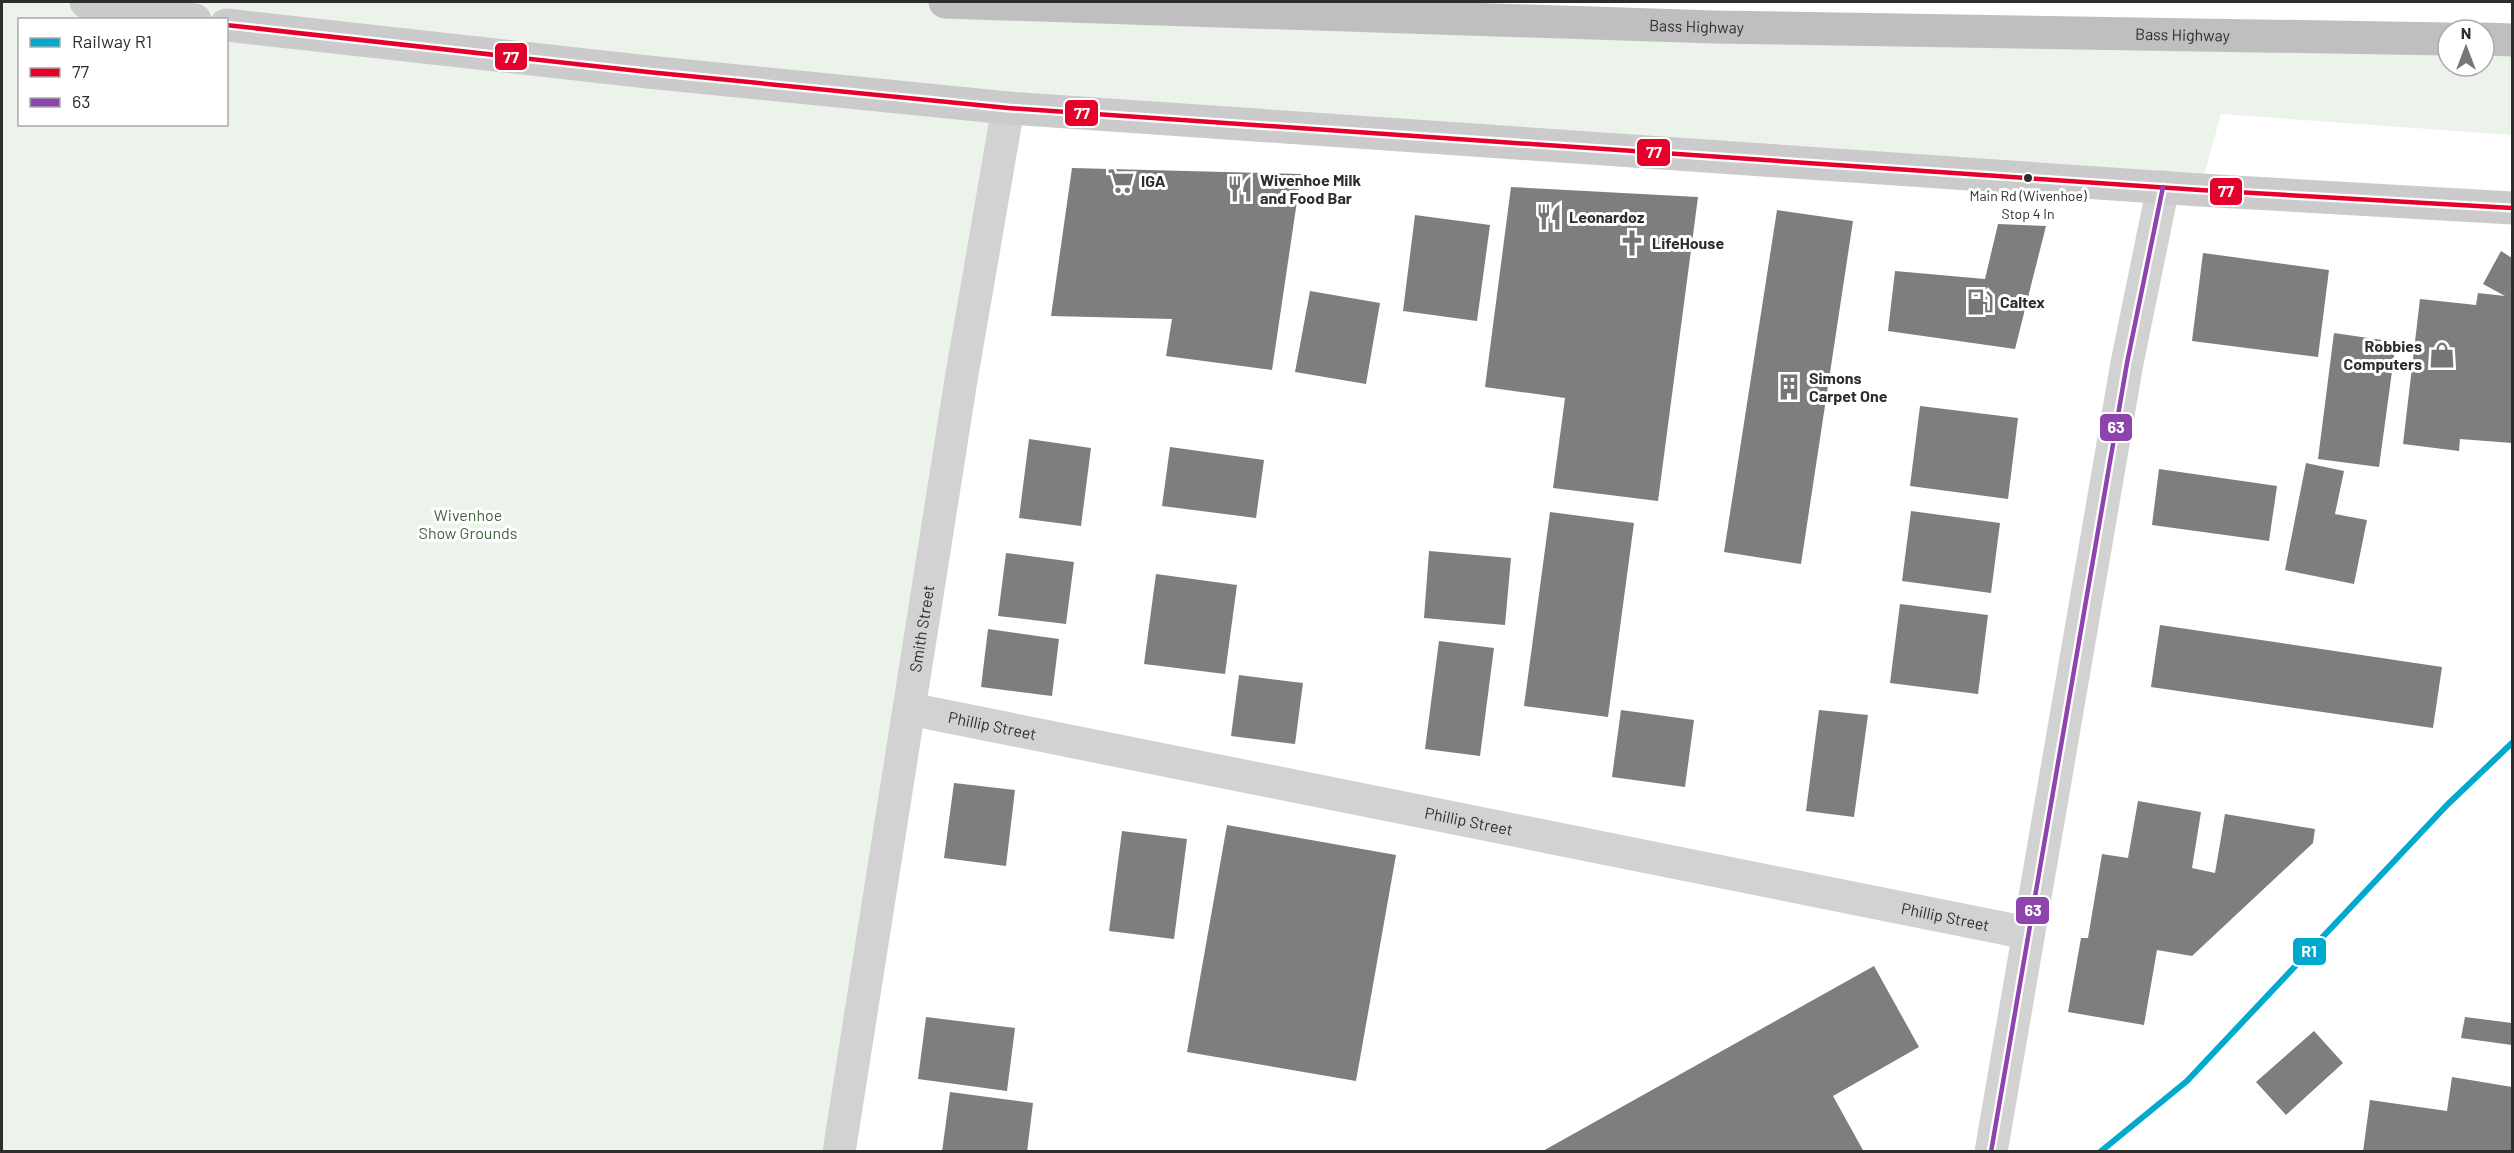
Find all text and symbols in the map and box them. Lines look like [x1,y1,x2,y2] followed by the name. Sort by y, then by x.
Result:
[1649,15,1745,37] street label: Bass Highway
[18,18,228,126] legend
[2436,18,2496,78] north arrow
[2461,23,2471,42] text: N
[2135,24,2231,44] street label: Bass Highway
[72,30,152,52] text: Railway R1
[494,42,528,71] line badge: 77
[503,47,519,66] text: 77
[72,60,90,82] text: 77
[72,90,91,112] text: 63
[1064,99,1099,127] line badge: 77
[1074,103,1090,122] text: 77
[1636,138,1671,167] line badge: 77
[1646,142,1662,161] text: 77
[1106,166,1136,196] supermarket icon: IGA
[1260,170,1361,207] place label: Wivenhoe Milk and Food Bar
[1141,171,1166,190] place label: IGA
[2022,172,2034,184] marker: Main Rd (Wivenhoe) Stop 4 In
[1225,174,1255,204] restaurant icon: Wivenhoe Milk and Food Bar
[2209,177,2243,206] line badge: 77
[2218,181,2234,200] text: 77
[1969,187,2087,222] place label: Main Rd (Wivenhoe) Stop 4 In
[1534,202,1564,232] restaurant icon: Leonardoz
[1569,207,1644,226] place label: Leonardoz
[1617,228,1647,258] church icon: LifeHouse
[1652,233,1724,252] place label: LifeHouse
[1965,287,1995,317] fuel station icon: Caltex
[2000,292,2045,311] place label: Caltex
[2343,336,2422,373] place label: Robbies Computers
[2427,340,2457,370] shop icon: Robbies Computers
[1809,368,1888,405] place label: Simons Carpet One
[1774,372,1804,402] building icon: Simons Carpet One
[2099,413,2133,442] line badge: 63
[2107,417,2125,436] text: 63
[419,505,517,542] park label: Wivenhoe Show Grounds
[905,583,937,673] street label: Smith Street
[947,707,1038,743] street label: Phillip Street
[1423,802,1515,839] street label: Phillip Street
[2015,896,2050,925] line badge: 63
[1900,898,1991,934] street label: Phillip Street
[2024,900,2042,919] text: 63
[2292,937,2327,966] line badge: R1
[2301,941,2317,960] text: R1

